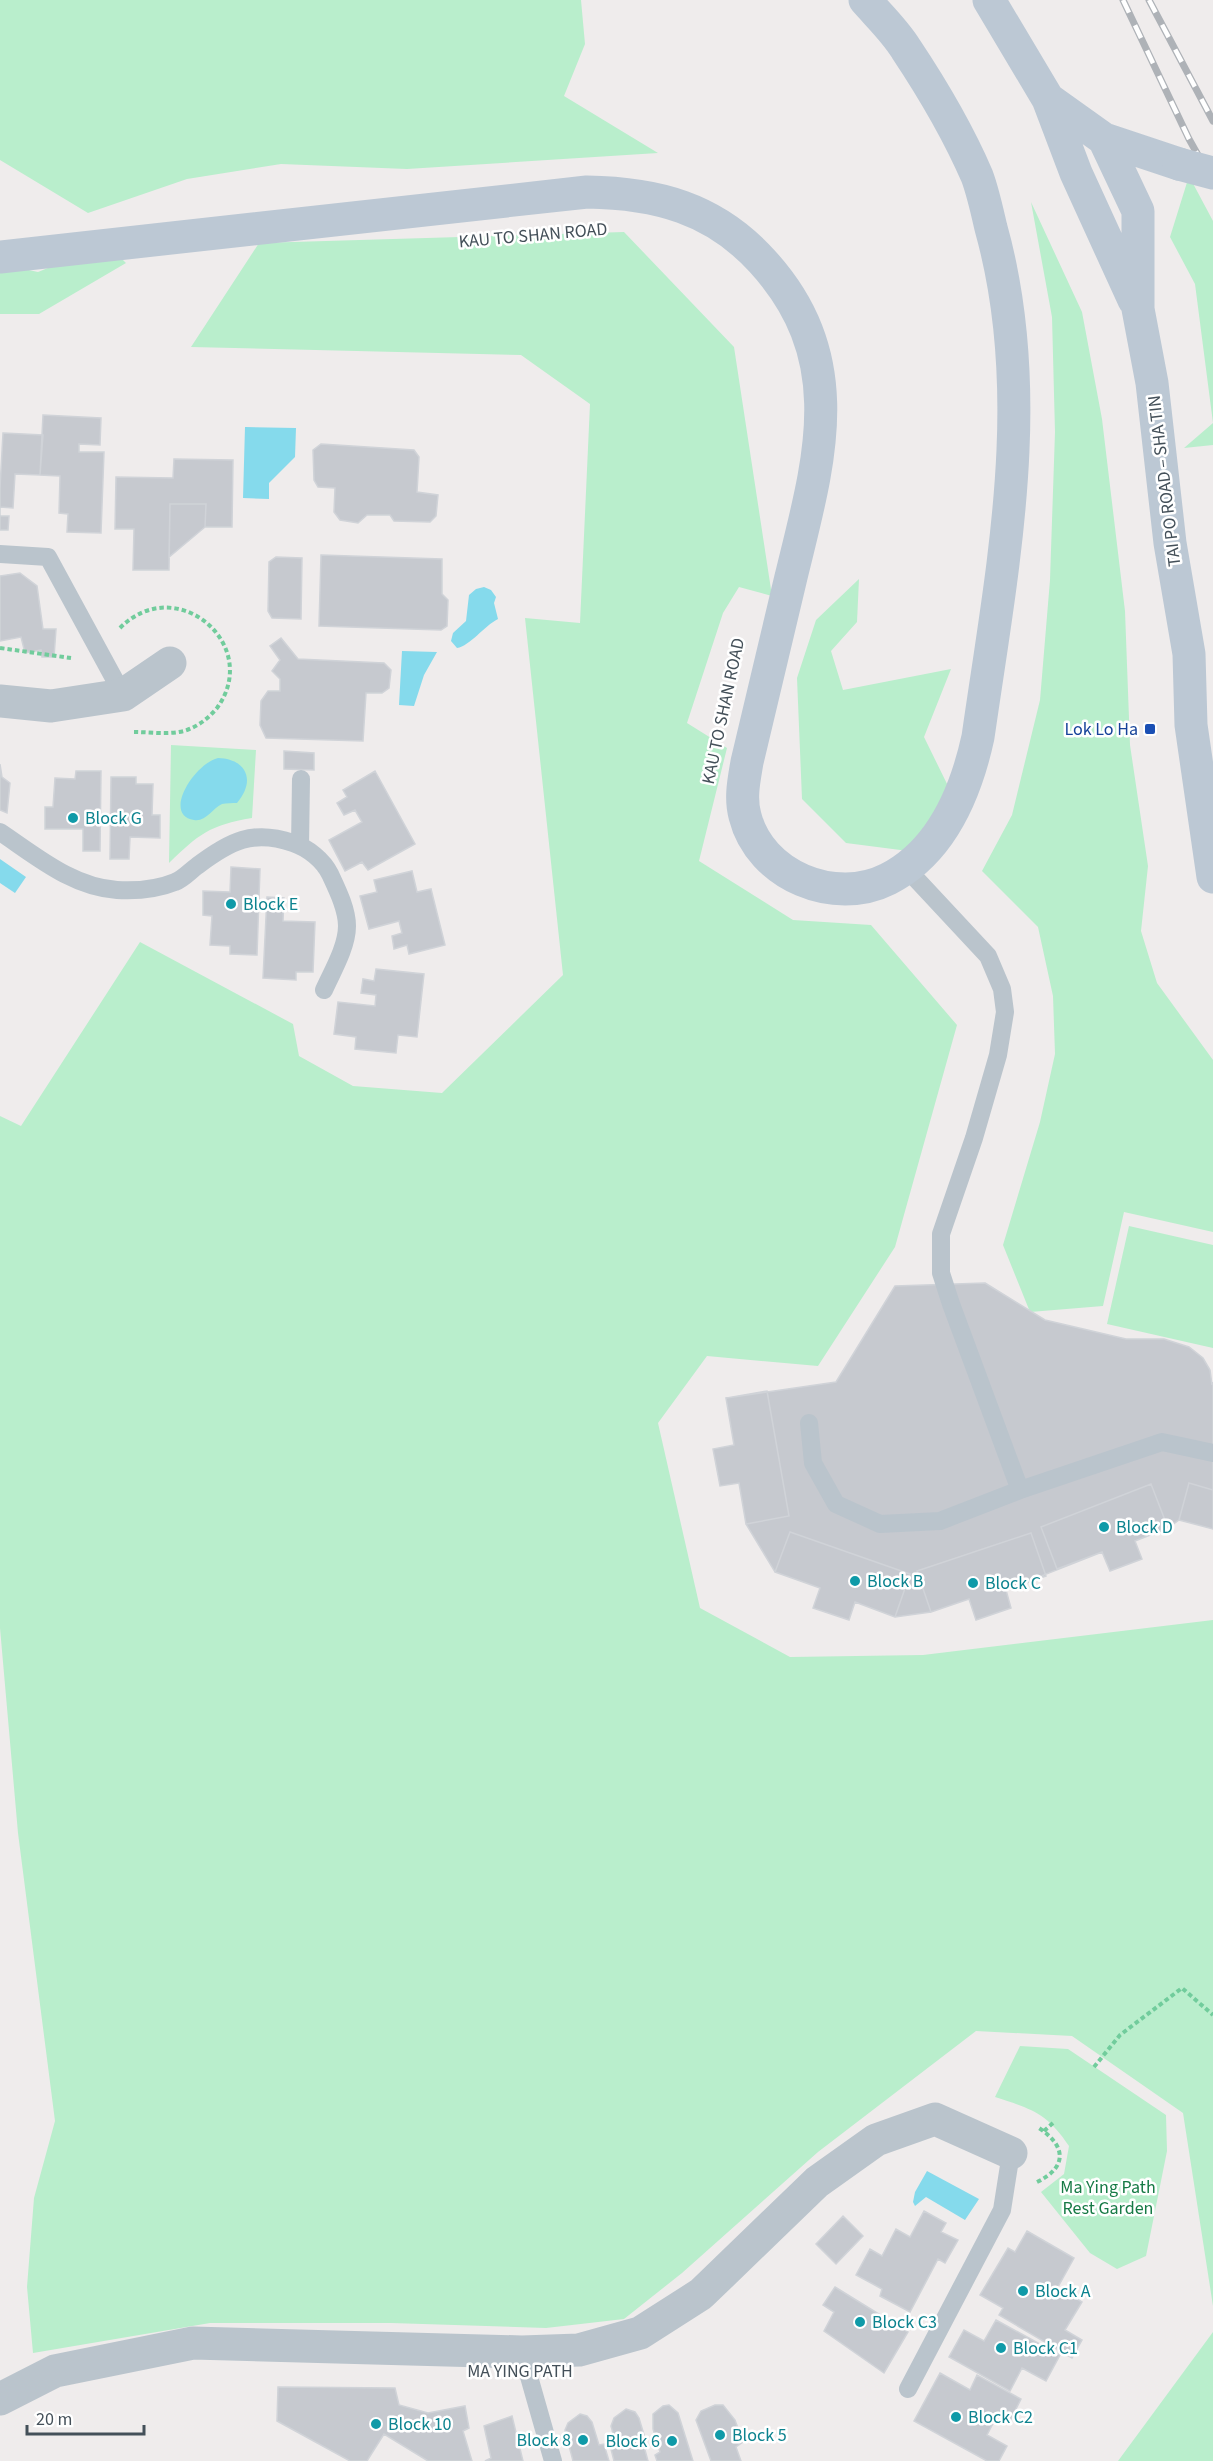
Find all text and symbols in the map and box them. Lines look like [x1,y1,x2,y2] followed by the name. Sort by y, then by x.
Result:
[458,217,608,254] street label: KAU TO SHAN ROAD
[1142,394,1187,568] street label: TAI PO ROAD – SHA TIN
[696,636,751,787] street label: KAU TO SHAN ROAD
[1065,717,1138,742] place label: Lok Lo Ha
[1143,722,1157,736] marker: Lok Lo Ha
[85,806,142,831] place label: Block G
[66,811,80,825] marker: Block G
[243,892,298,917] place label: Block E
[224,897,238,911] marker: Block E
[1116,1515,1173,1540] place label: Block D
[1097,1520,1111,1534] marker: Block D
[867,1569,923,1594] place label: Block B
[985,1571,1041,1596] place label: Block C
[848,1574,862,1588] marker: Block B
[966,1576,980,1590] marker: Block C
[1060,2175,1156,2221] park label: Ma Ying Path Rest Garden
[1035,2279,1091,2304] place label: Block A
[1016,2284,1030,2298] marker: Block A
[872,2310,937,2335] place label: Block C3
[853,2315,867,2329] marker: Block C3
[1013,2336,1078,2361] place label: Block C1
[994,2341,1008,2355] marker: Block C1
[467,2359,573,2384] street label: MA YING PATH
[27,2398,144,2436] scale bar
[968,2405,1033,2430] place label: Block C2
[36,2407,72,2432] text: 20 m
[949,2410,963,2424] marker: Block C2
[388,2412,452,2437] place label: Block 10
[369,2417,383,2431] marker: Block 10
[732,2423,787,2448] place label: Block 5
[516,2428,571,2453] place label: Block 8
[713,2428,727,2442] marker: Block 5
[605,2429,660,2454] place label: Block 6
[576,2433,590,2447] marker: Block 8
[665,2434,679,2448] marker: Block 6

